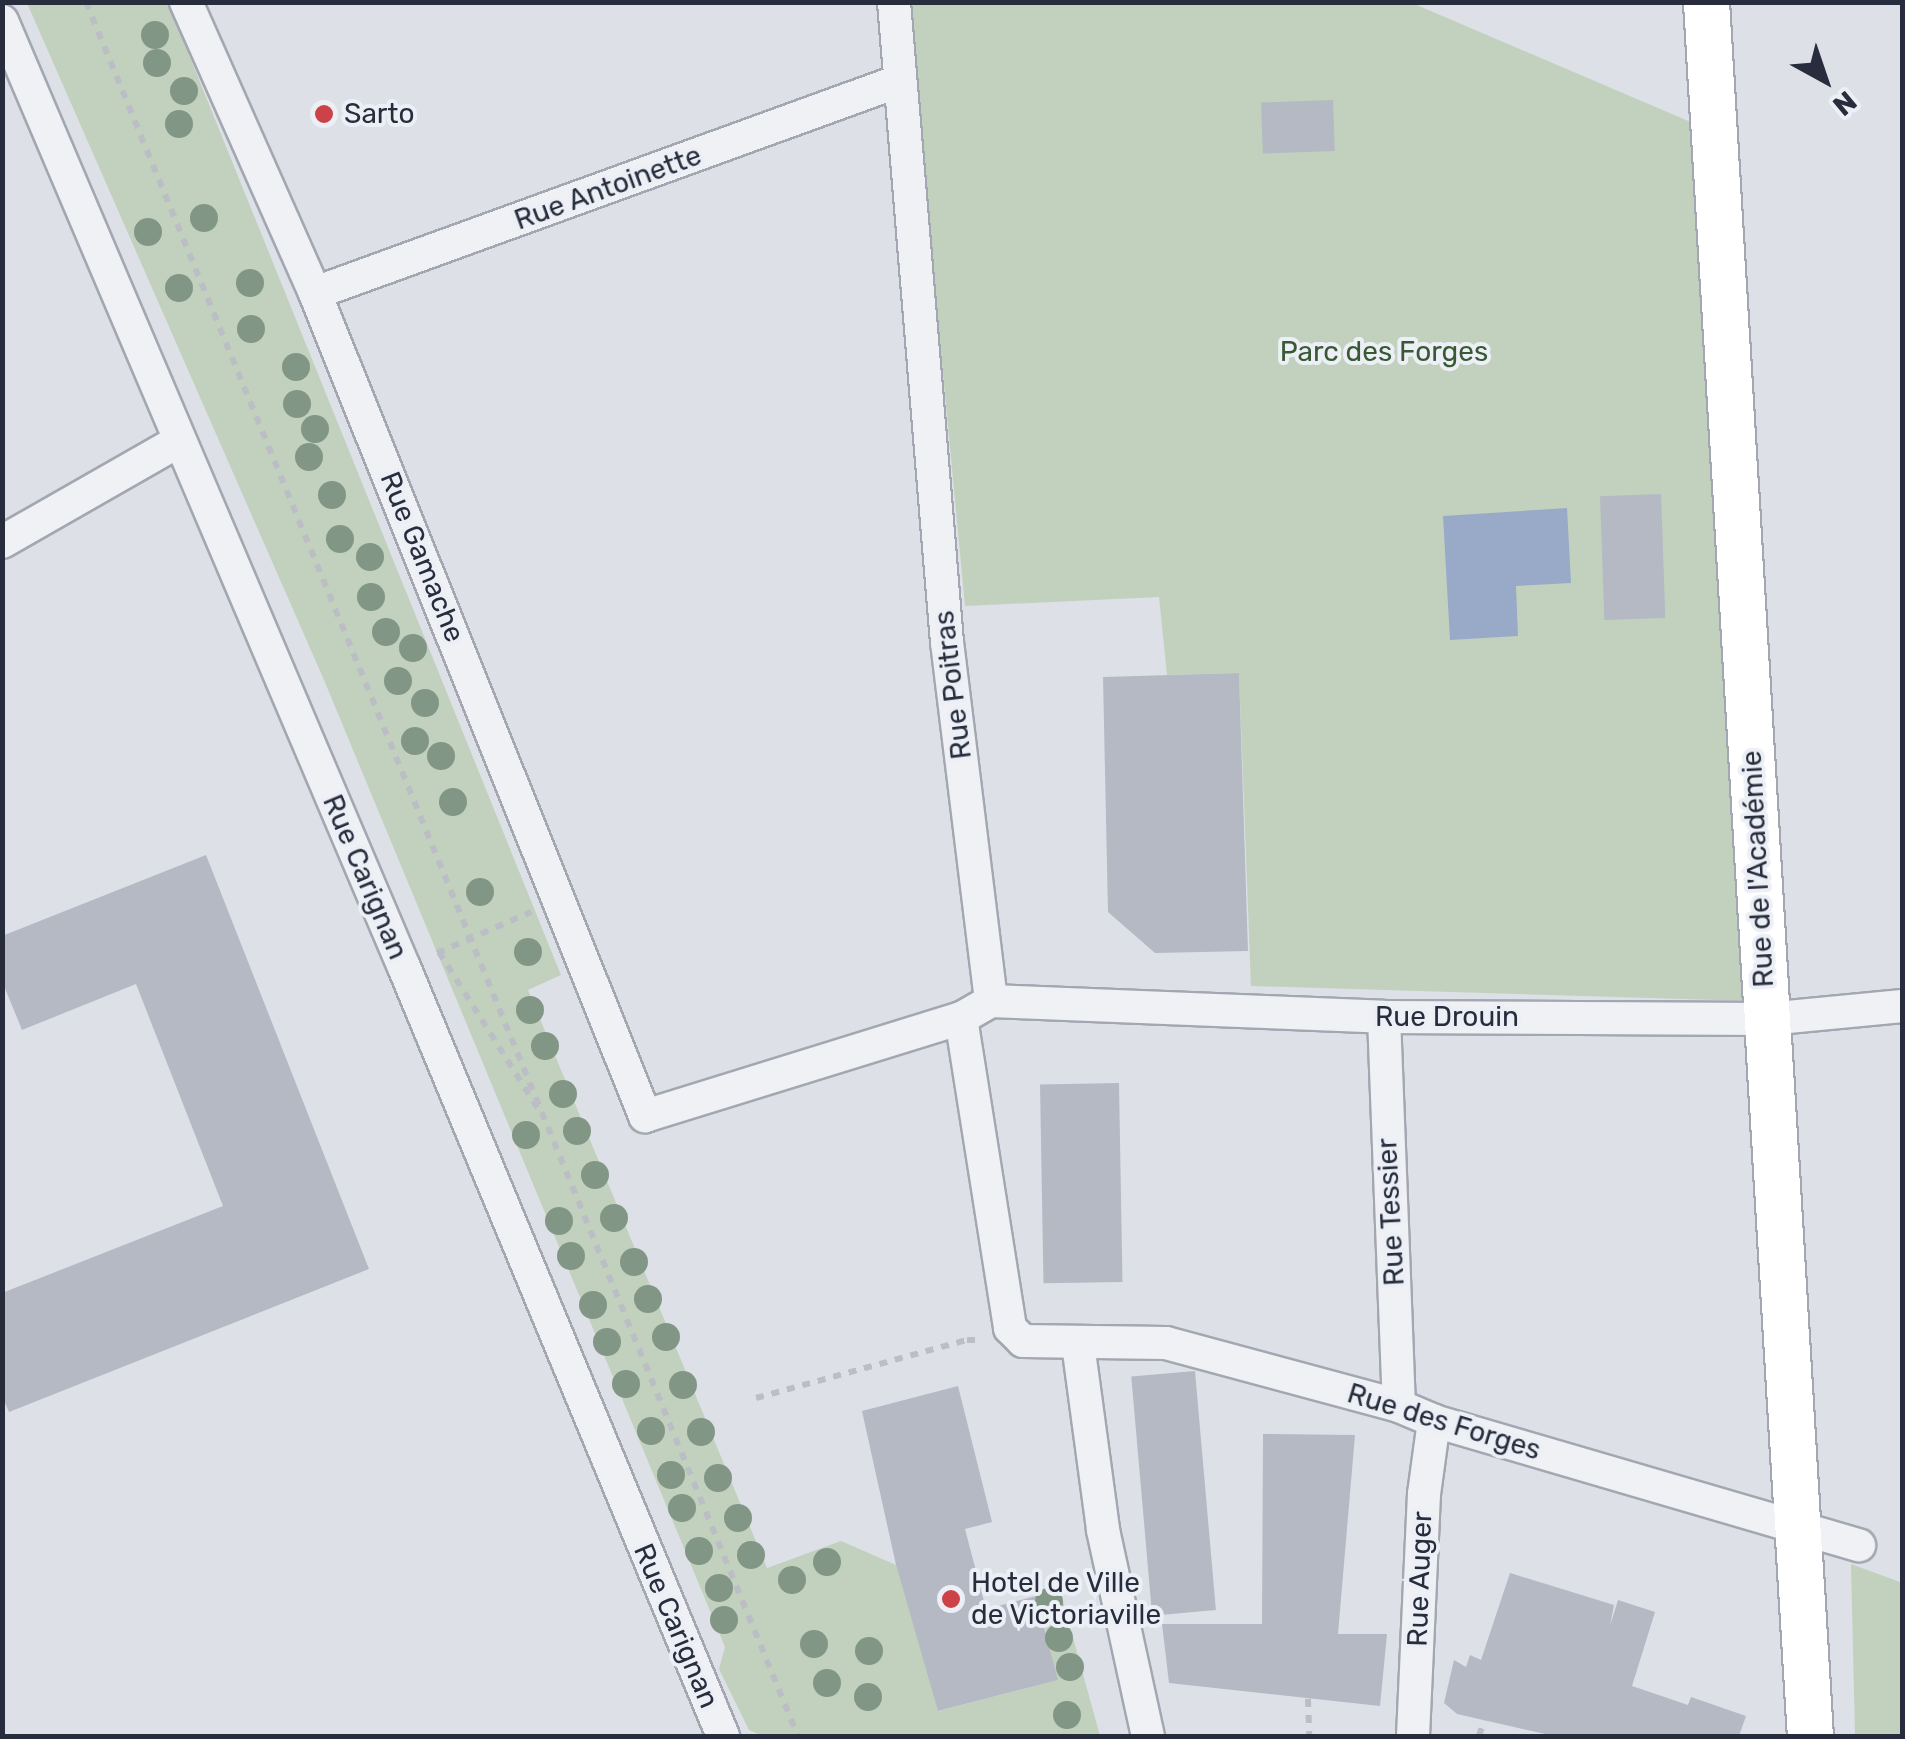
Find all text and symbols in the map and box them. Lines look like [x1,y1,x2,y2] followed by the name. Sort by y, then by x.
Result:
[1775,30,1875,130] north arrow
[1826,84,1863,122] text: N
[344,97,415,131] place label: Sarto
[313,103,335,125] marker: Sarto
[510,138,706,238] street label: Rue Antoinette
[1280,335,1488,369] park label: Parc des Forges
[373,467,471,647] street label: Rue Gamache
[927,609,979,761] street label: Rue Poitras
[1735,750,1781,988] street label: Rue de l'Académie
[315,790,415,964] street label: Rue Carignan
[1375,1000,1519,1034] street label: Rue Drouin
[1370,1137,1412,1287] street label: Rue Tessier
[1343,1377,1545,1467] street label: Rue des Forges
[1401,1510,1439,1648] street label: Rue Auger
[626,1539,726,1713] street label: Rue Carignan
[971,1566,1162,1632] place label: Hotel de Ville de Victoriaville
[940,1588,962,1610] marker: Hotel de Ville de Victoriaville

